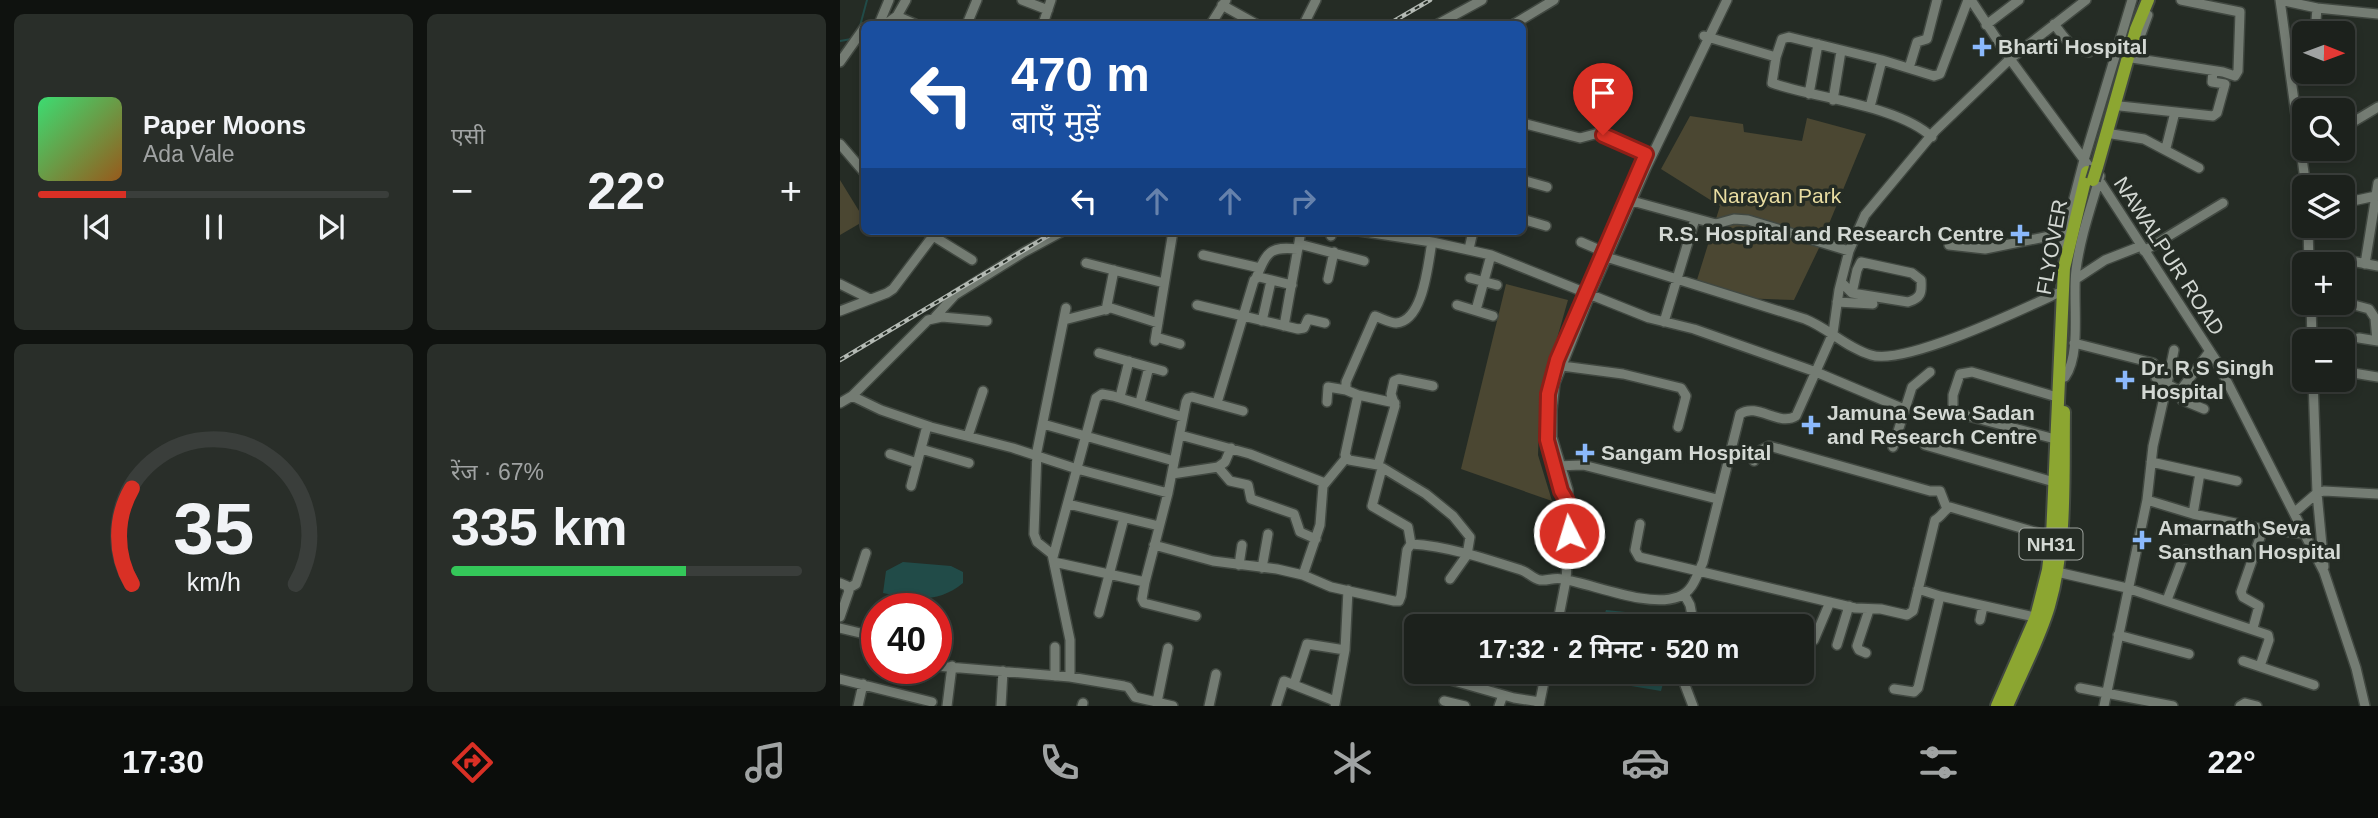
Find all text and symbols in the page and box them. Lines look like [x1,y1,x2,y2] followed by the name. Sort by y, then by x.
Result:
[2292,21,2356,84] north arrow
[2292,21,2355,392] map controls
[1998,35,2147,58] place label: Bharti Hospital
[1972,37,1992,57] marker: Bharti Hospital
[1011,47,1150,101] text: 470 m
[896,49,987,140] icon: left
[1573,63,1633,135] pin
[1584,74,1622,112] icon: arrive
[2292,98,2355,161] button: search
[1011,104,1100,140] text: बाएँ मुड़ें
[143,110,306,140] text: Paper Moons
[451,123,485,149] text: एसी
[143,141,235,167] text: Ada Vale
[587,162,666,220] text: 22°
[451,170,473,212] text: −
[780,170,802,212] text: +
[2110,172,2229,339] street label: NAWALPUR ROAD
[2292,175,2355,238] button: layers
[1065,182,1103,220] icon: left
[1138,182,1176,220] icon: ahead
[1211,182,1249,220] icon: ahead
[1284,182,1322,220] icon: right
[1713,184,1842,207] park label: Narayan Park
[2032,197,2071,296] street label: FLYOVER
[78,208,116,246] icon: previous
[195,208,233,246] icon: pause
[312,208,350,246] icon: next
[1659,222,2004,245] place label: R.S. Hospital and Research Centre
[2010,224,2030,244] marker: R.S. Hospital and Research Centre
[2292,252,2355,315] button: +
[2292,329,2355,392] button: −
[2141,356,2274,403] place label: Dr. R S Singh Hospital
[2115,370,2135,390] marker: Dr. R S Singh Hospital
[1827,401,2037,448] place label: Jamuna Sewa Sadan and Research Centre
[1801,415,1821,435] marker: Jamuna Sewa Sadan and Research Centre
[1601,441,1771,464] place label: Sangam Hospital
[1575,443,1595,463] marker: Sangam Hospital
[451,459,544,485] text: रेंज · 67%
[173,488,254,569] text: 35
[1532,496,1606,570] position arrow
[451,498,627,556] text: 335 km
[2158,516,2341,563] place label: Amarnath Seva Sansthan Hospital
[2020,528,2082,559] road number: NH31
[2132,530,2152,550] marker: Amarnath Seva Sansthan Hospital
[186,568,241,596] text: km/h
[861,593,952,684] speed limit sign: 40
[1479,634,1739,664] text: 17:32 · 2 मिनट · 520 m
[448,738,497,787] icon: directions
[741,738,790,787] icon: music
[1035,738,1084,787] icon: phone
[1328,738,1377,787] icon: climate
[1621,738,1670,787] icon: car
[1914,738,1963,787] icon: filters
[122,744,204,780] text: 17:30
[2207,744,2256,780] text: 22°

